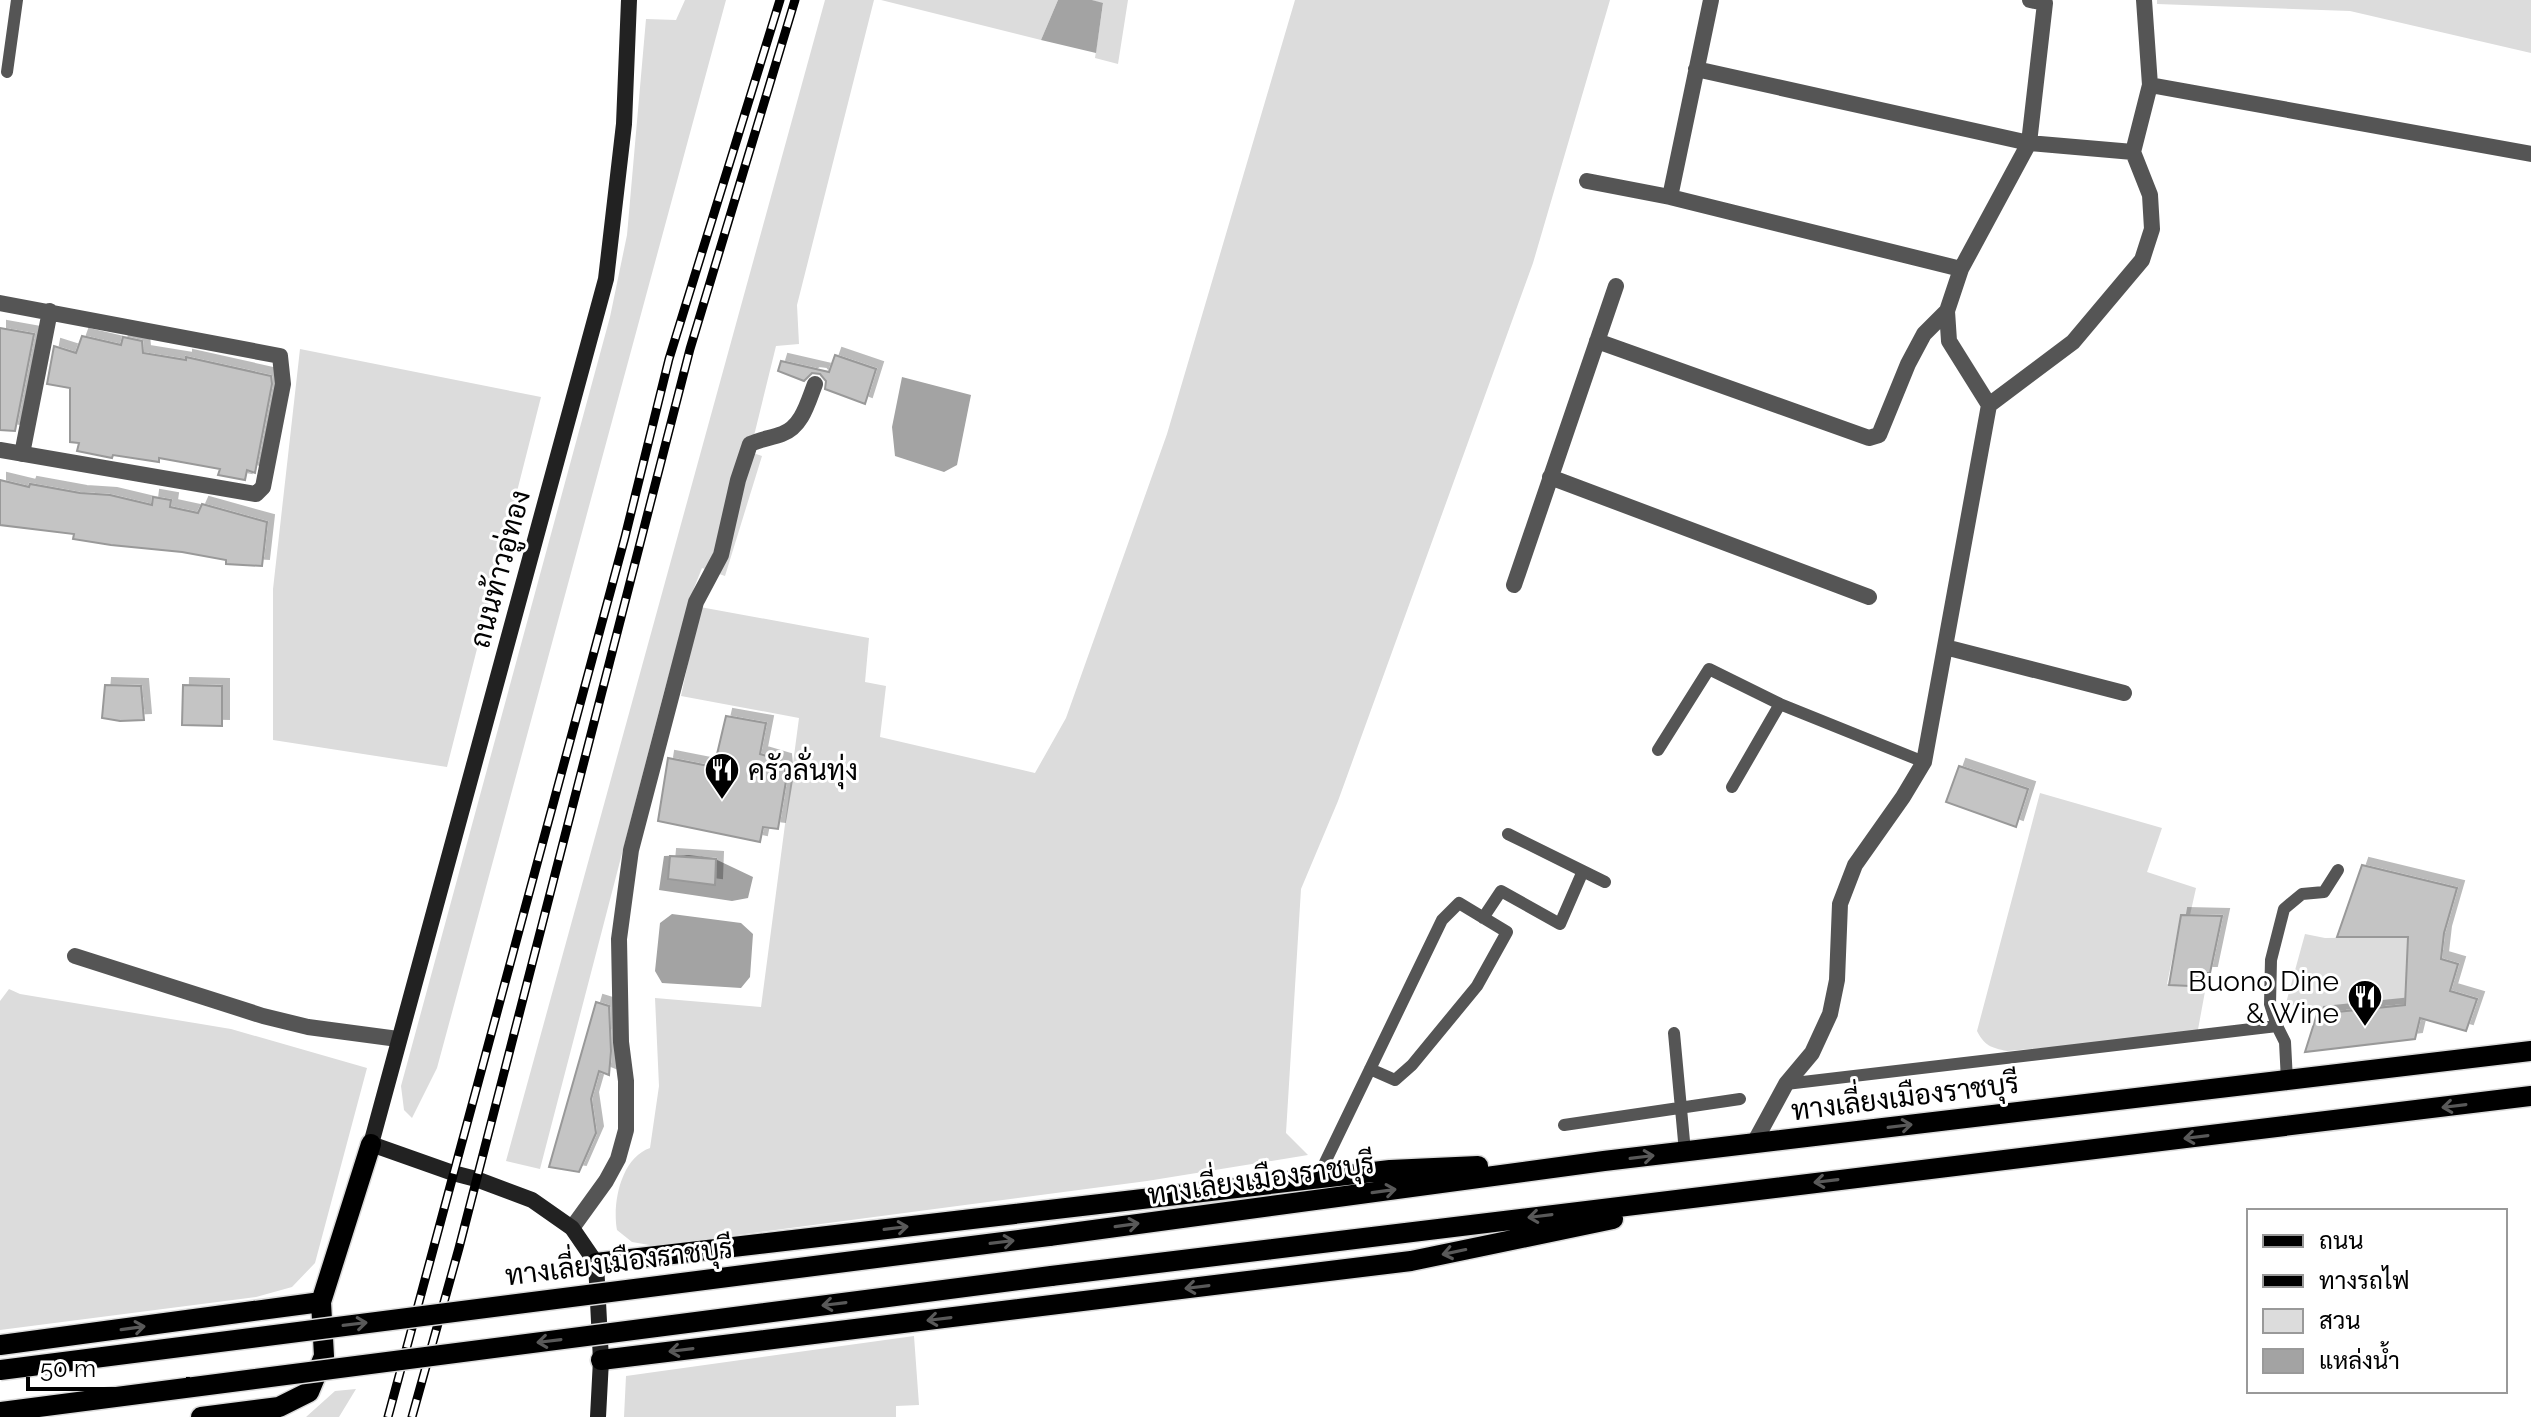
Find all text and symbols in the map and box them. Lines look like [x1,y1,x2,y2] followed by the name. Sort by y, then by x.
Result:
[461,486,540,652] street label: ถนนท้าวอู่ทอง
[748,746,858,790] place label: ครัวลั่นทุ่ง
[703,751,741,801] restaurant icon: ครัวลั่นทุ่ง
[2188,965,2339,1030] place label: Buono Dine & Wine
[2346,978,2384,1028] restaurant icon: Buono Dine & Wine
[1788,1059,2021,1130] street label: ทางเลี่ยงเมืองราชบุรี
[2441,1098,2467,1113] one-way arrow
[1886,1119,1913,1134] one-way arrow
[2183,1130,2209,1145] one-way arrow
[1144,1139,1377,1214] street label: ทางเลี่ยงเมืองราชบุรี
[1628,1149,1655,1164] one-way arrow
[1814,1174,1839,1189] one-way arrow
[1371,1183,1396,1198] one-way arrow
[1527,1208,1554,1223] one-way arrow
[2247,1209,2507,1393] legend
[1113,1217,1139,1232] one-way arrow
[883,1220,908,1235] one-way arrow
[502,1224,735,1295] street label: ทางเลี่ยงเมืองราชบุรี
[2319,1226,2364,1255] text: ถนน
[988,1234,1015,1249] one-way arrow
[1442,1245,1467,1260] one-way arrow
[2319,1265,2410,1295] text: ทางรถไฟ
[1184,1280,1211,1295] one-way arrow
[822,1296,848,1311] one-way arrow
[2319,1306,2361,1335] text: สวน
[927,1312,952,1327] one-way arrow
[342,1316,367,1331] one-way arrow
[119,1320,146,1335] one-way arrow
[536,1333,563,1348] one-way arrow
[28,1341,188,1391] scale bar
[2319,1341,2400,1375] text: แหล่งน้ำ
[668,1343,694,1358] one-way arrow
[40,1354,96,1383] text: 50 m

